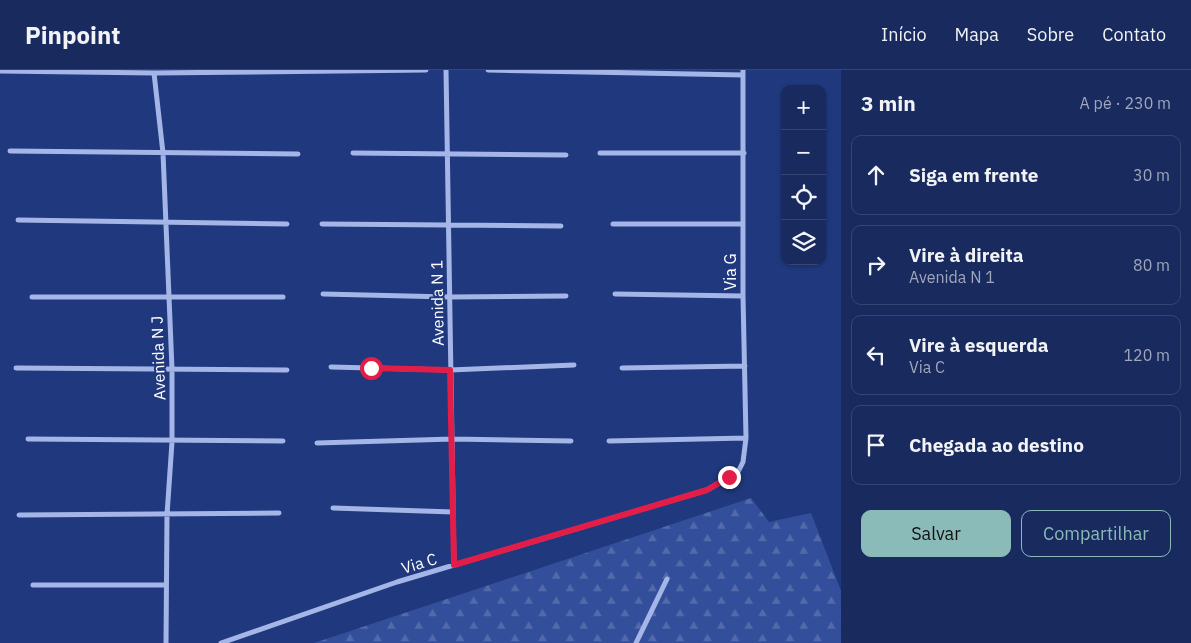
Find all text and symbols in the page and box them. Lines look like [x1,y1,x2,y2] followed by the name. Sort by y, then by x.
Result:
[25,19,120,51] text: Pinpoint
[881,23,927,46] text: Início
[955,23,999,46] text: Mapa
[1027,23,1074,46] text: Sobre
[1102,23,1166,46] text: Contato
[781,85,826,265] map controls
[781,85,826,130] button: +
[861,89,916,117] text: 3 min
[1080,93,1171,113] text: A pé · 230 m
[781,130,826,175] button: −
[862,161,890,189] icon: ahead
[909,163,1039,187] text: Siga em frente
[1133,165,1170,185] text: 30 m
[781,175,826,220] button: locate
[781,220,826,265] button: layers
[909,243,1024,267] text: Vire à direita
[862,251,890,279] icon: right
[720,253,740,291] street label: Via G
[1133,255,1170,275] text: 80 m
[426,260,448,346] street label: Avenida N 1
[909,267,995,287] text: Avenida N 1
[147,315,169,401] street label: Avenida N J
[909,333,1049,357] text: Vire à esquerda
[862,341,890,369] icon: left
[1123,345,1170,365] text: 120 m
[360,357,383,380] route start
[909,357,945,377] text: Via C
[862,431,890,459] icon: arrive
[909,433,1084,457] text: Chegada ao destino
[718,466,741,489] route end
[861,510,1011,557] button: Salvar
[1021,510,1171,557] button: Compartilhar
[399,548,439,578] street label: Via C

